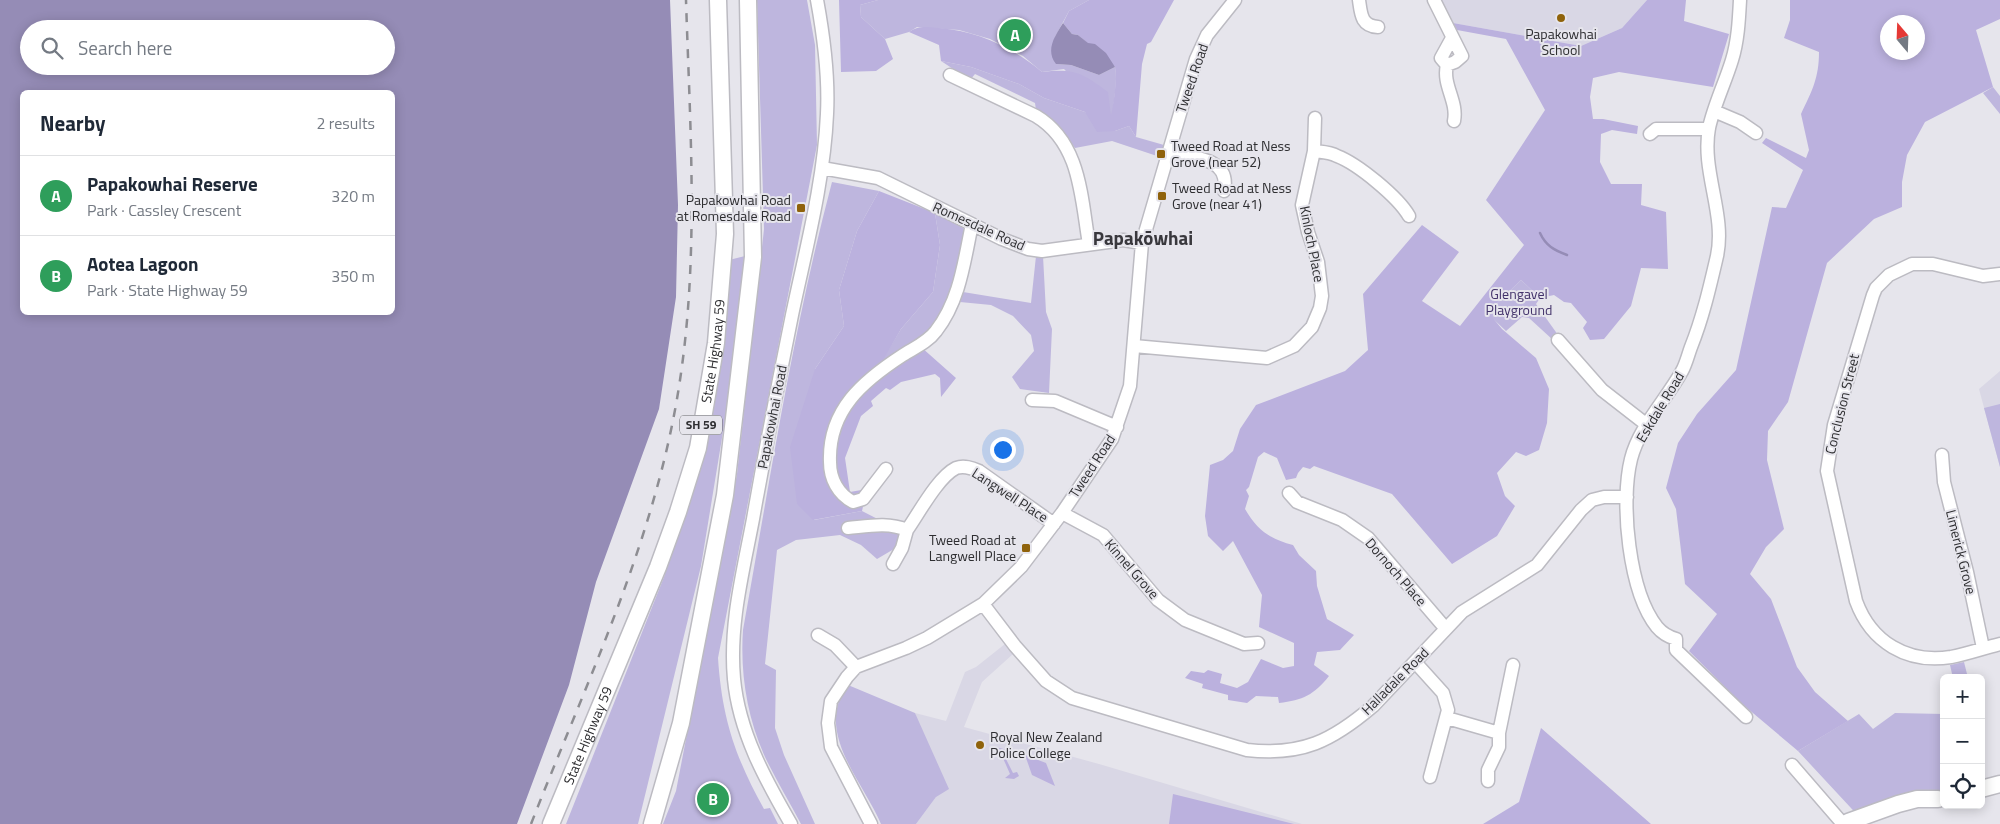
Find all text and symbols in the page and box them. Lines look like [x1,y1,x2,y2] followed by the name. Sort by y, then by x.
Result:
[1555,12,1567,24] marker: Papakowhai School
[1880,15,1925,60] north arrow
[999,16,1031,54] pin: A
[20,20,395,75] search box
[1525,23,1597,60] place label: Papakowhai School
[78,33,172,62] text: Search here
[38,34,66,62] icon: search
[1170,40,1213,115] street label: Tweed Road
[40,107,105,139] text: Nearby
[316,111,375,135] text: 2 results
[1171,135,1291,172] place label: Tweed Road at Ness Grove (near 52)
[1155,148,1167,160] marker: Tweed Road at Ness Grove (near 52)
[87,169,258,198] text: Papakowhai Reserve
[1172,177,1292,214] place label: Tweed Road at Ness Grove (near 41)
[51,184,61,208] text: A
[331,184,375,208] text: 320 m
[677,189,791,226] place label: Papakowhai Road at Romesdale Road
[1156,190,1168,202] marker: Tweed Road at Ness Grove (near 41)
[930,196,1029,255] street label: Romesdale Road
[87,198,241,222] text: Park · Cassley Crescent
[795,202,807,214] marker: Papakowhai Road at Romesdale Road
[1295,204,1330,284] street label: Kinloch Place
[1093,223,1193,252] district label: Papakōwhai
[87,249,199,278] text: Aotea Lagoon
[51,264,61,288] text: B
[331,264,375,288] text: 350 m
[87,278,248,302] text: Park · State Highway 59
[1486,283,1552,320] park label: Glengavel Playground
[695,298,730,405] street label: State Highway 59
[1819,351,1864,456] street label: Conclusion Street
[751,363,792,471] street label: Papakowhai Road
[1630,368,1689,446] street label: Eskdale Road
[680,416,722,434] road number: SH 59
[1063,430,1120,502] street label: Tweed Road
[990,437,1016,463] your location
[968,462,1053,527] street label: Langwell Place
[1941,507,1982,596] street label: Limerick Grove
[929,529,1016,566] place label: Tweed Road at Langwell Place
[1361,533,1432,610] street label: Dornoch Place
[1100,534,1164,603] street label: Kinnel Grove
[1020,542,1032,554] marker: Tweed Road at Langwell Place
[1356,642,1433,719] street label: Halladale Road
[1940,674,1985,809] map controls
[1940,674,1985,719] button: +
[558,683,617,788] street label: State Highway 59
[1940,719,1985,764] button: −
[990,726,1102,763] place label: Royal New Zealand Police College
[974,739,986,751] marker: Royal New Zealand Police College
[1940,764,1985,809] button: locate
[697,780,729,818] pin: B

